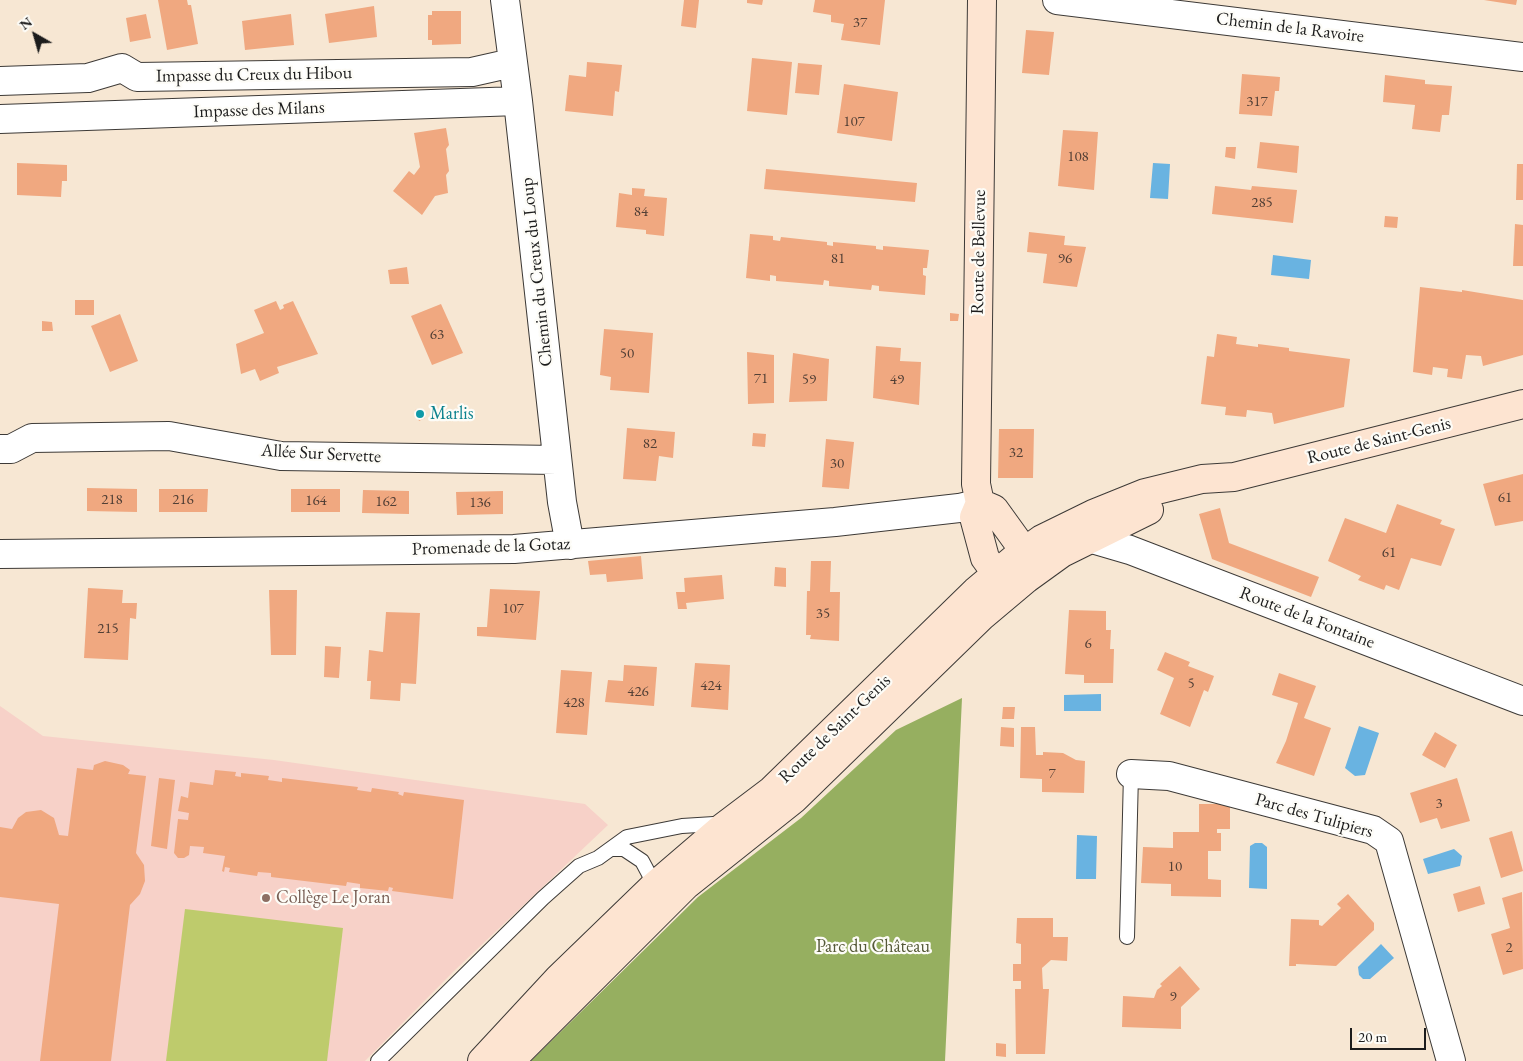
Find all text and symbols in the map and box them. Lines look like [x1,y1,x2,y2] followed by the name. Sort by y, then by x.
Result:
[1215,8,1365,48] street label: Chemin de la Ravoire
[10,10,60,60] north arrow
[16,13,36,34] text: N
[853,14,867,32] house number: 37
[156,62,352,88] street label: Impasse du Creux du Hibou
[1246,93,1268,111] house number: 317
[193,97,325,123] street label: Impasse des Milans
[843,113,865,131] house number: 107
[1067,148,1089,166] house number: 108
[516,176,558,368] street label: Chemin du Creux du Loup
[967,189,991,315] street label: Route de Bellevue
[1251,194,1273,212] house number: 285
[634,203,648,221] house number: 84
[831,250,845,268] house number: 81
[1058,250,1072,268] house number: 96
[430,326,444,344] house number: 63
[620,345,634,363] house number: 50
[754,370,768,388] house number: 71
[802,371,816,389] house number: 59
[890,371,904,389] house number: 49
[430,403,474,425] place label: Marlis
[414,408,426,420] marker: Marlis
[1305,413,1453,469] street label: Route de Saint-Genis
[643,435,657,453] house number: 82
[260,440,382,468] street label: Allée Sur Servette
[1009,444,1023,462] house number: 32
[830,455,844,473] house number: 30
[1498,489,1512,507] house number: 61
[101,491,123,509] house number: 218
[172,491,194,509] house number: 216
[305,492,327,510] house number: 164
[375,493,397,511] house number: 162
[469,494,491,512] house number: 136
[411,533,571,561] street label: Promenade de la Gotaz
[1382,544,1396,562] house number: 61
[1236,582,1378,654] street label: Route de la Fontaine
[502,600,524,618] house number: 107
[816,605,830,623] house number: 35
[97,620,119,638] house number: 215
[1084,635,1092,653] house number: 6
[775,670,895,788] street label: Route de Saint-Genis
[1187,675,1195,693] house number: 5
[700,677,722,695] house number: 424
[627,683,649,701] house number: 426
[563,694,585,712] house number: 428
[1048,765,1056,783] house number: 7
[1253,789,1375,843] street label: Parc des Tulipiers
[1435,795,1443,813] house number: 3
[1168,858,1182,876] house number: 10
[276,887,390,909] place label: Collège Le Joran
[260,892,272,904] marker: Collège Le Joran
[816,936,930,958] park label: Parc du Château
[1505,939,1513,957] house number: 2
[1169,988,1177,1006] house number: 9
[1353,1018,1429,1050] scale bar
[1358,1027,1387,1046] text: 20 m

